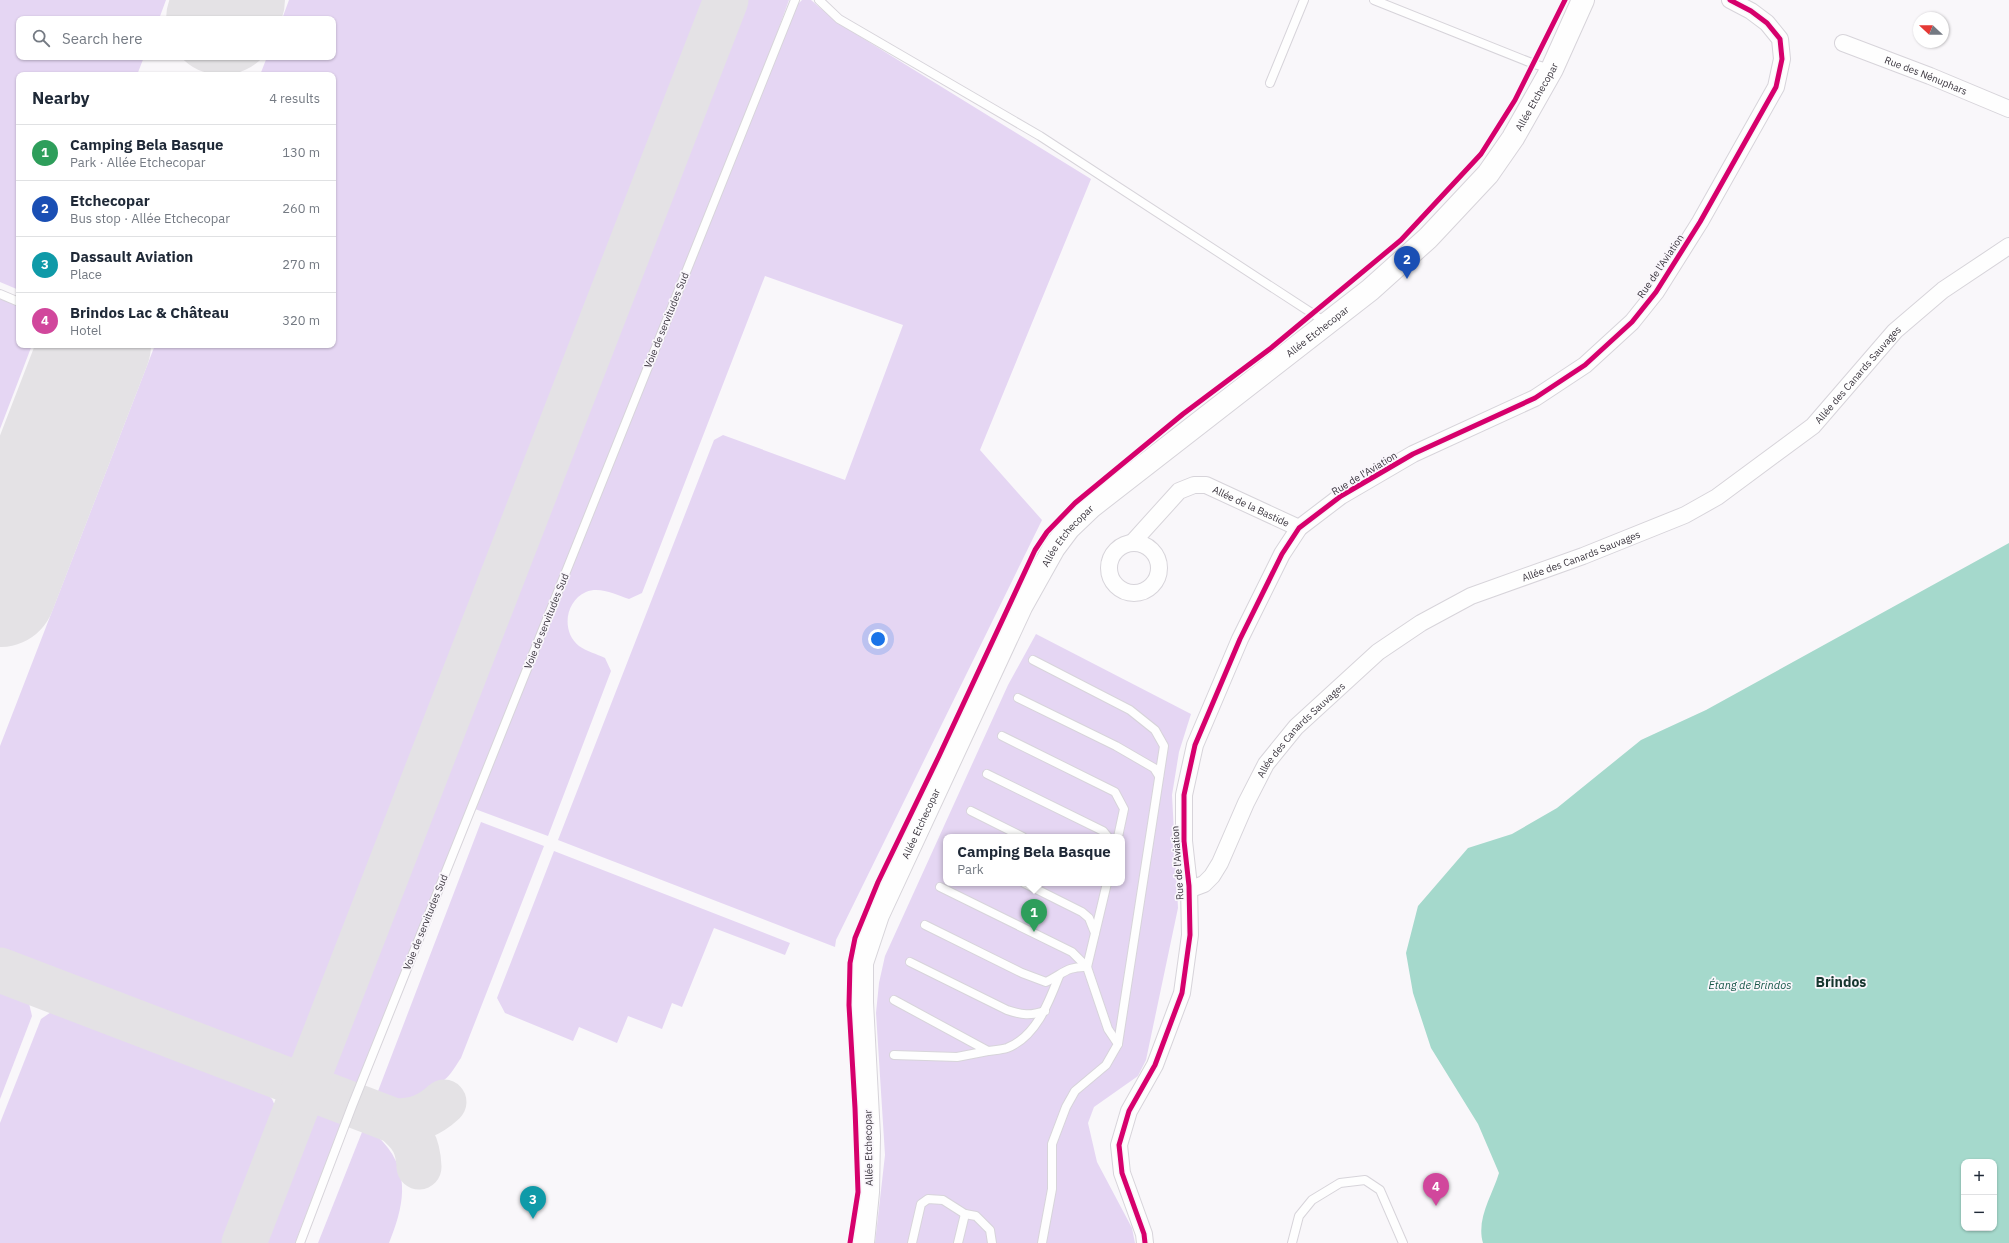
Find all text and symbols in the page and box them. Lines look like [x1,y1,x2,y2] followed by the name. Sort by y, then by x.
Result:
[1913,12,1949,48] north arrow
[16,16,336,60] search box
[30,27,52,49] icon: search
[62,29,142,48] text: Search here
[1883,53,1969,98] street label: Rue des Nénuphars
[1512,61,1561,133] street label: Allée Etchecopar
[32,87,90,109] text: Nearby
[269,90,320,107] text: 4 results
[70,135,224,154] text: Camping Bela Basque
[41,144,49,161] text: 1
[282,144,320,161] text: 130 m
[70,154,206,171] text: Park · Allée Etchecopar
[70,191,150,210] text: Etchecopar
[41,200,49,217] text: 2
[282,200,320,217] text: 260 m
[70,210,230,227] text: Bus stop · Allée Etchecopar
[1634,232,1687,301] street label: Rue de l'Aviation
[1394,246,1420,279] pin: 2
[70,247,193,266] text: Dassault Aviation
[41,256,49,273] text: 3
[282,256,320,273] text: 270 m
[70,266,102,283] text: Place
[641,270,692,370] street label: Voie de servitudes Sud
[70,303,229,322] text: Brindos Lac & Château
[1283,303,1352,360] street label: Allée Etchecopar
[41,312,49,329] text: 4
[282,312,320,329] text: 320 m
[70,322,102,339] text: Hotel
[1812,323,1904,427] street label: Allée des Canards Sauvages
[1329,449,1400,498] street label: Rue de l'Aviation
[1210,483,1292,530] street label: Allée de la Bastide
[1039,502,1096,569] street label: Allée Etchecopar
[1520,528,1642,584] street label: Allée des Canards Sauvages
[521,571,572,671] street label: Voie de servitudes Sud
[868,629,888,649] your location
[1254,679,1348,780] street label: Allée des Canards Sauvages
[899,786,943,861] street label: Allée Etchecopar
[1168,825,1187,901] street label: Rue de l'Aviation
[943,834,1125,886] popup
[957,842,1111,861] text: Camping Bela Basque
[957,861,984,878] text: Park
[400,872,451,972] street label: Voie de servitudes Sud
[1021,899,1047,932] pin: 1
[1816,973,1866,991] district label: Brindos
[1709,978,1791,992] water label: Étang de Brindos
[861,1110,876,1186] street label: Allée Etchecopar
[1961,1159,1997,1231] map controls
[1961,1159,1997,1195] button: +
[1423,1173,1449,1206] pin: 4
[520,1186,546,1219] pin: 3
[1961,1195,1997,1231] button: −

